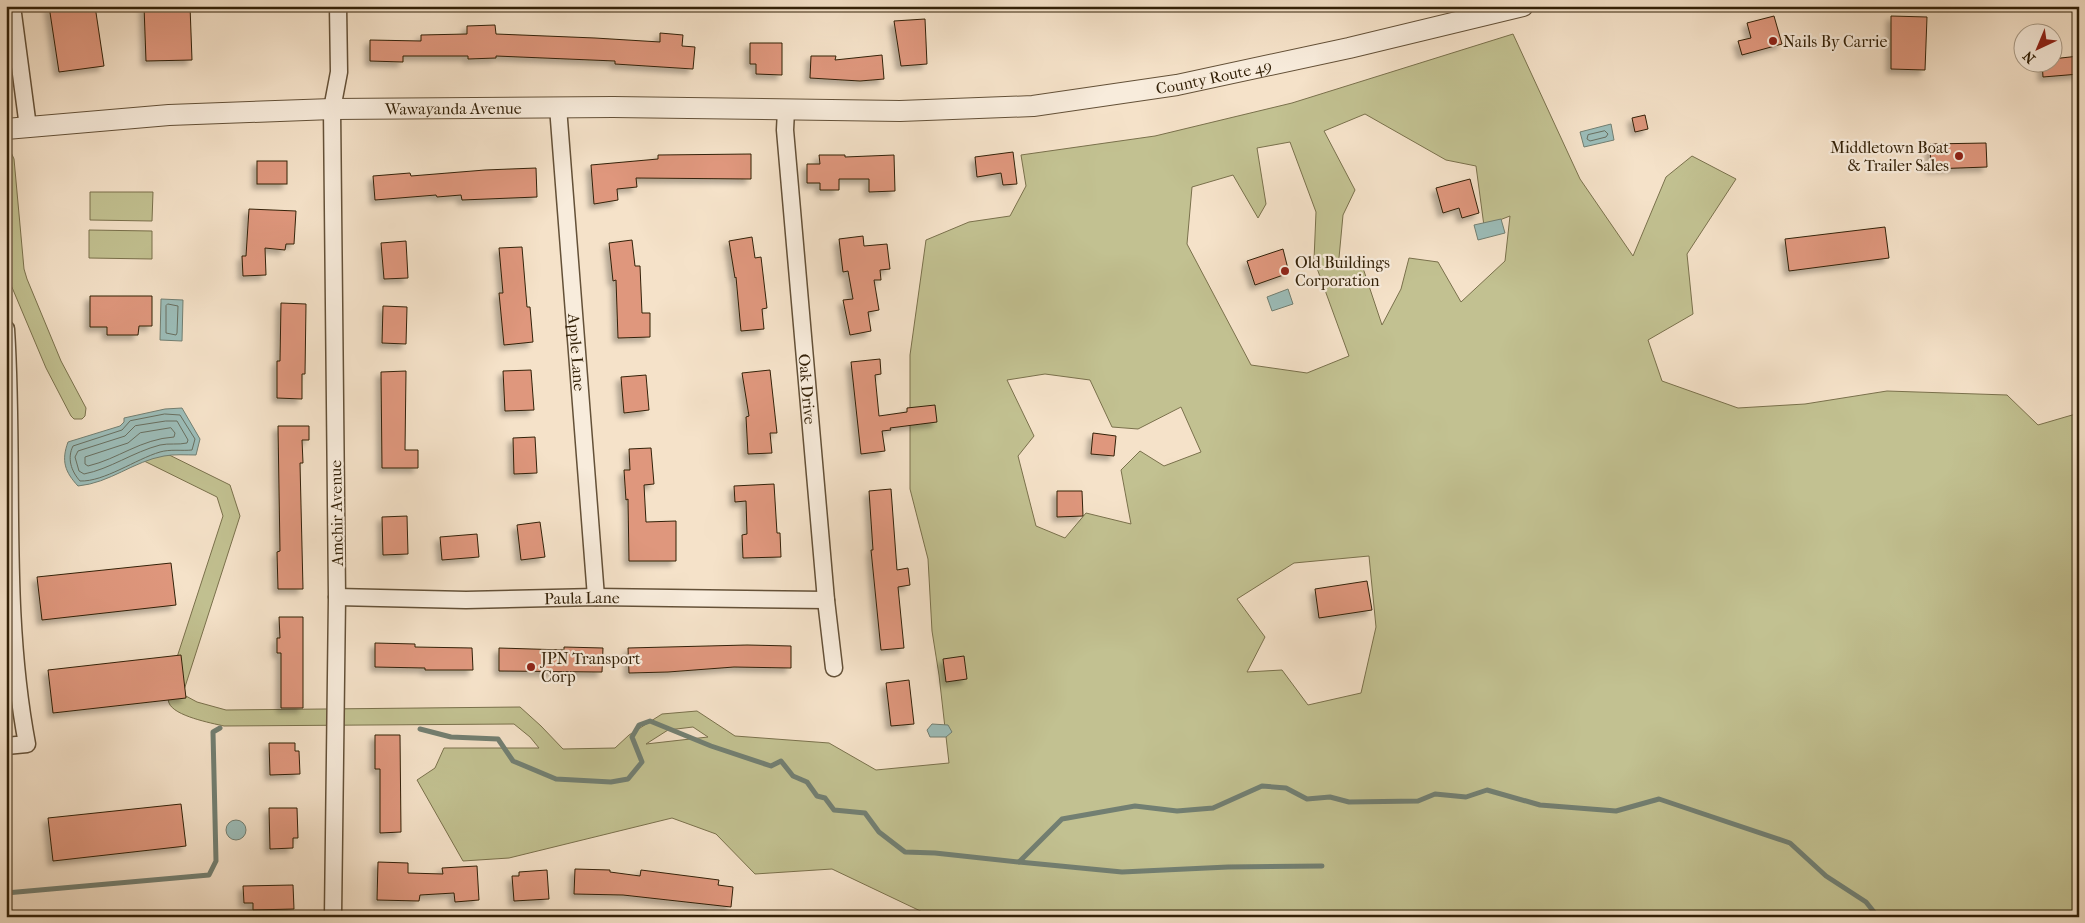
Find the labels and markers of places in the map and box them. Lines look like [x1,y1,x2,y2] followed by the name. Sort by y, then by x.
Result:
[1783,32,1887,51] place label: Nails By Carrie
[1767,35,1779,47] marker: Nails By Carrie
[1830,138,1949,175] place label: Middletown Boat & Trailer Sales
[1953,150,1965,162] marker: Middletown Boat & Trailer Sales
[1295,253,1390,290] place label: Old Buildings Corporation
[1279,265,1291,277] marker: Old Buildings Corporation
[539,649,641,686] place label: JPN Transport Corp
[525,661,537,673] marker: JPN Transport Corp

